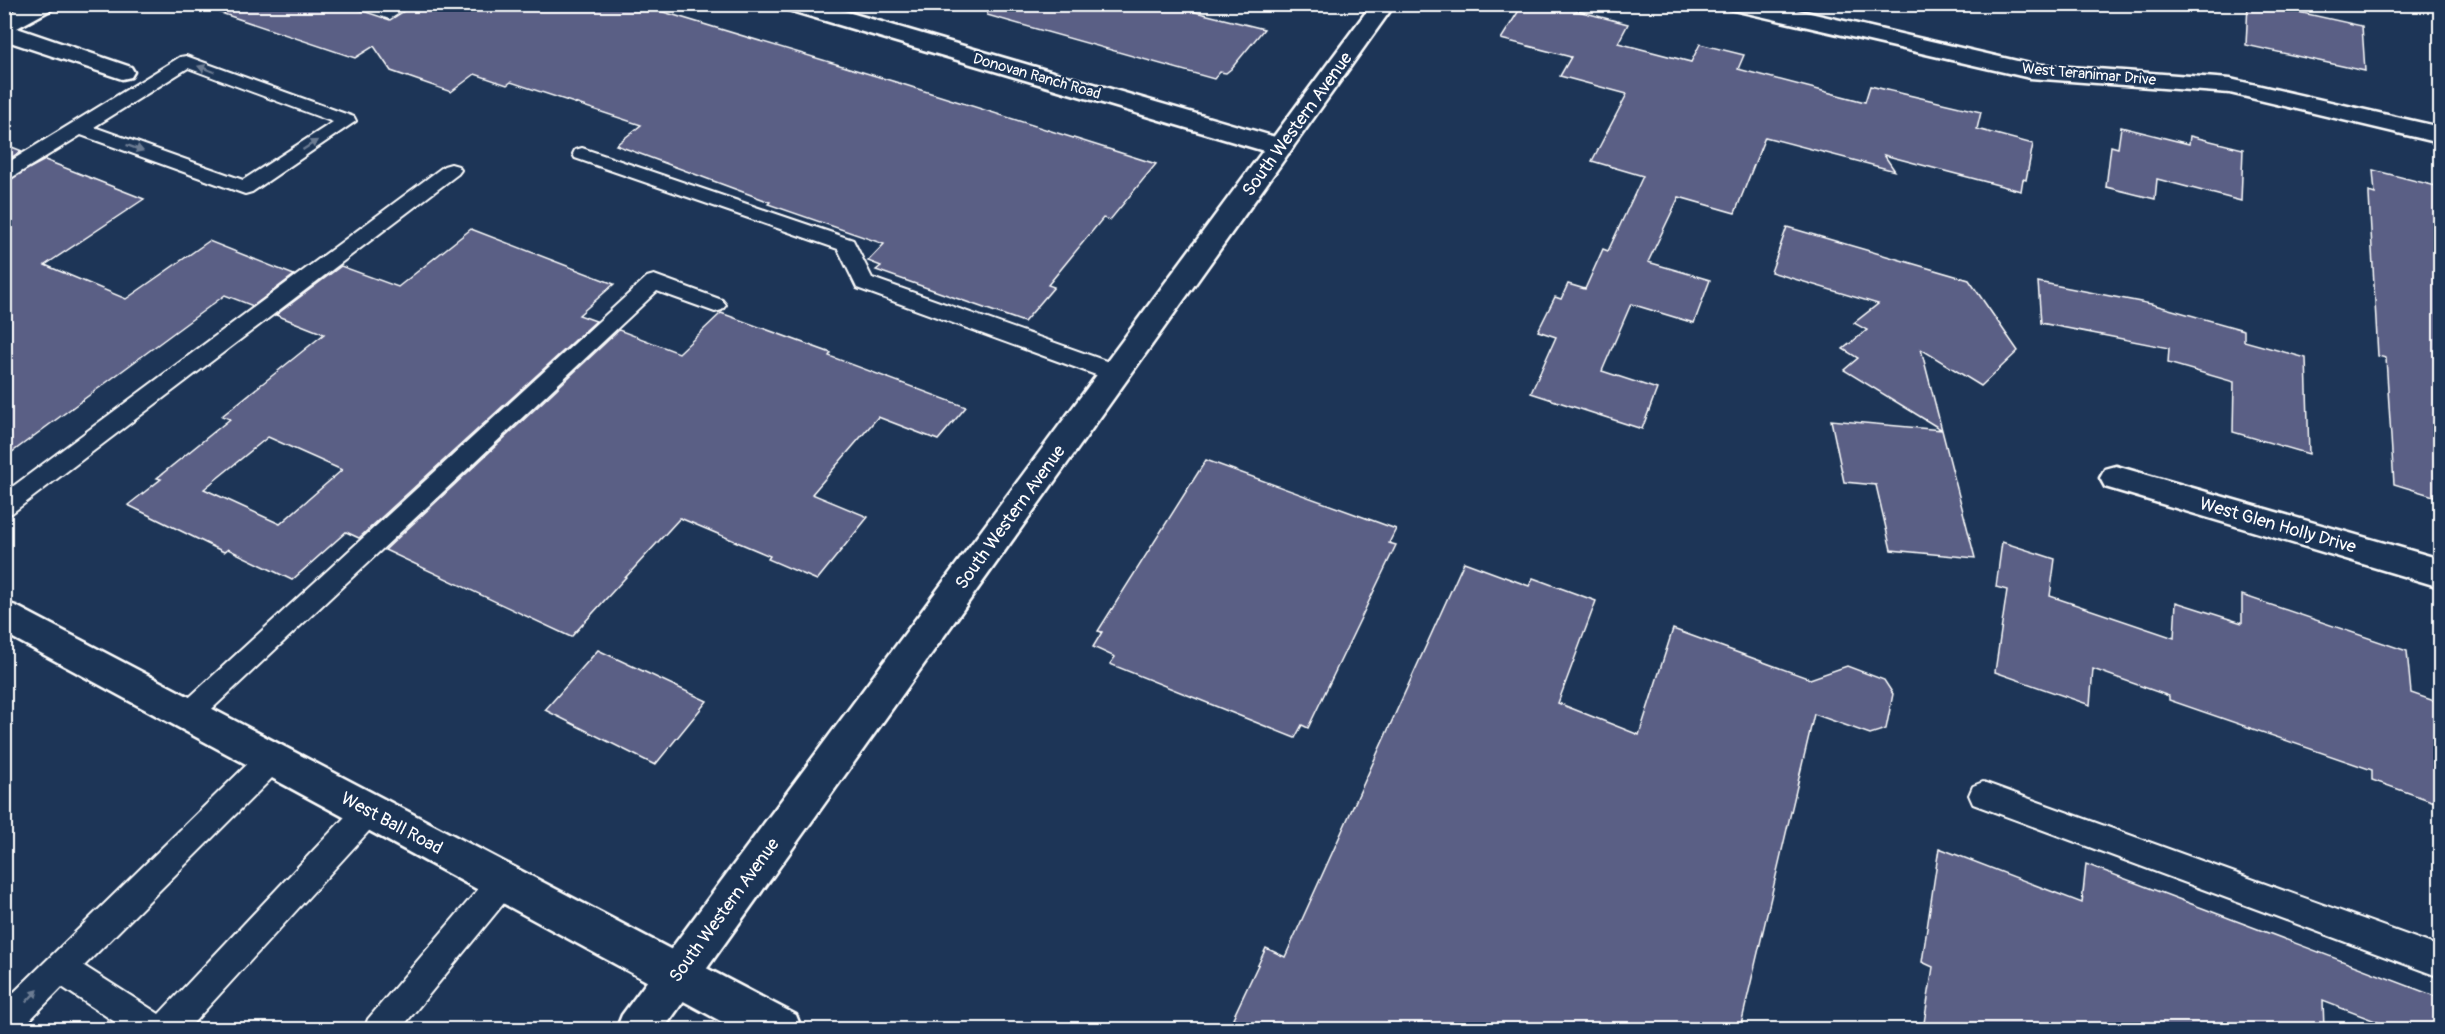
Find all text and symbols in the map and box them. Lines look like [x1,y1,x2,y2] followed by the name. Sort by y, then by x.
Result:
[1237,47,1358,201] street label: South Western Avenue
[971,49,1103,104] street label: Donovan Ranch Road
[2021,59,2157,90] street label: West Teranimar Drive
[197,63,215,73] one-way arrow
[302,139,318,151] one-way arrow
[126,144,144,154] one-way arrow
[950,440,1071,594] street label: South Western Avenue
[2197,492,2359,559] street label: West Glen Holly Drive
[337,787,447,860] street label: West Ball Road
[664,833,785,987] street label: South Western Avenue
[25,989,40,1003] one-way arrow

